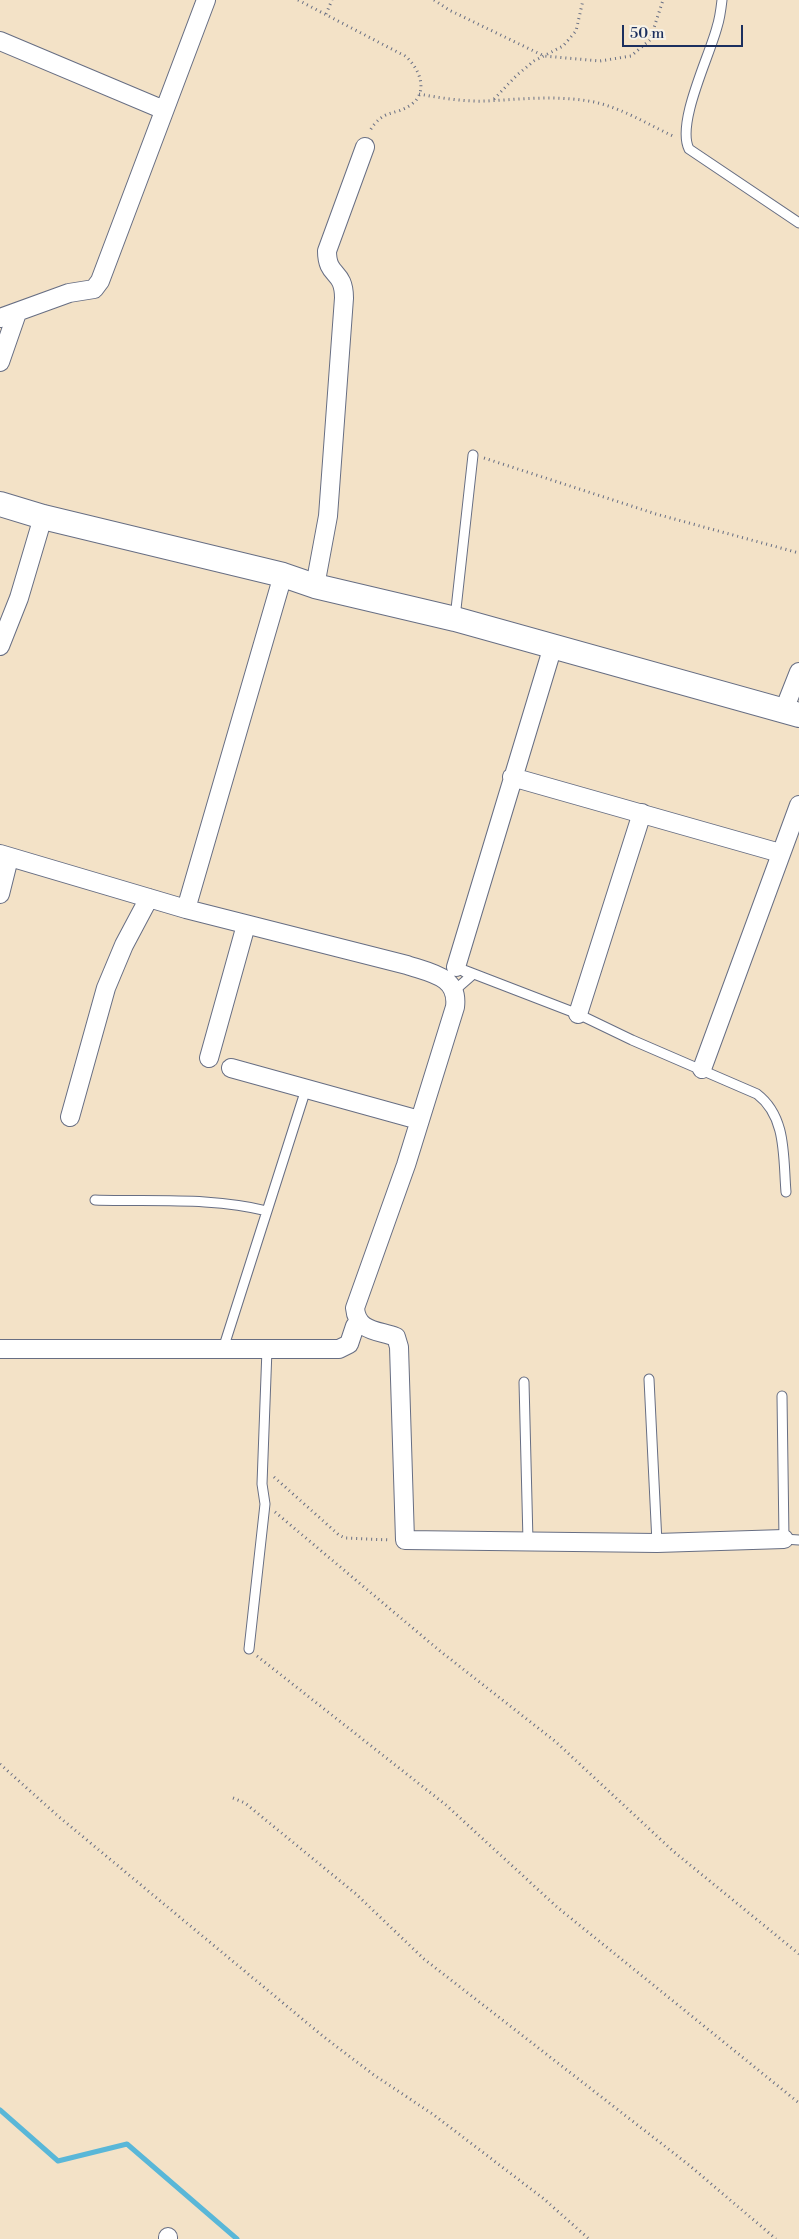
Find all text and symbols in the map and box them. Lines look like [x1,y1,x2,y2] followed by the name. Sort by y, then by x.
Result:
[624,15,745,47] scale bar
[630,24,664,43] text: 50 m

